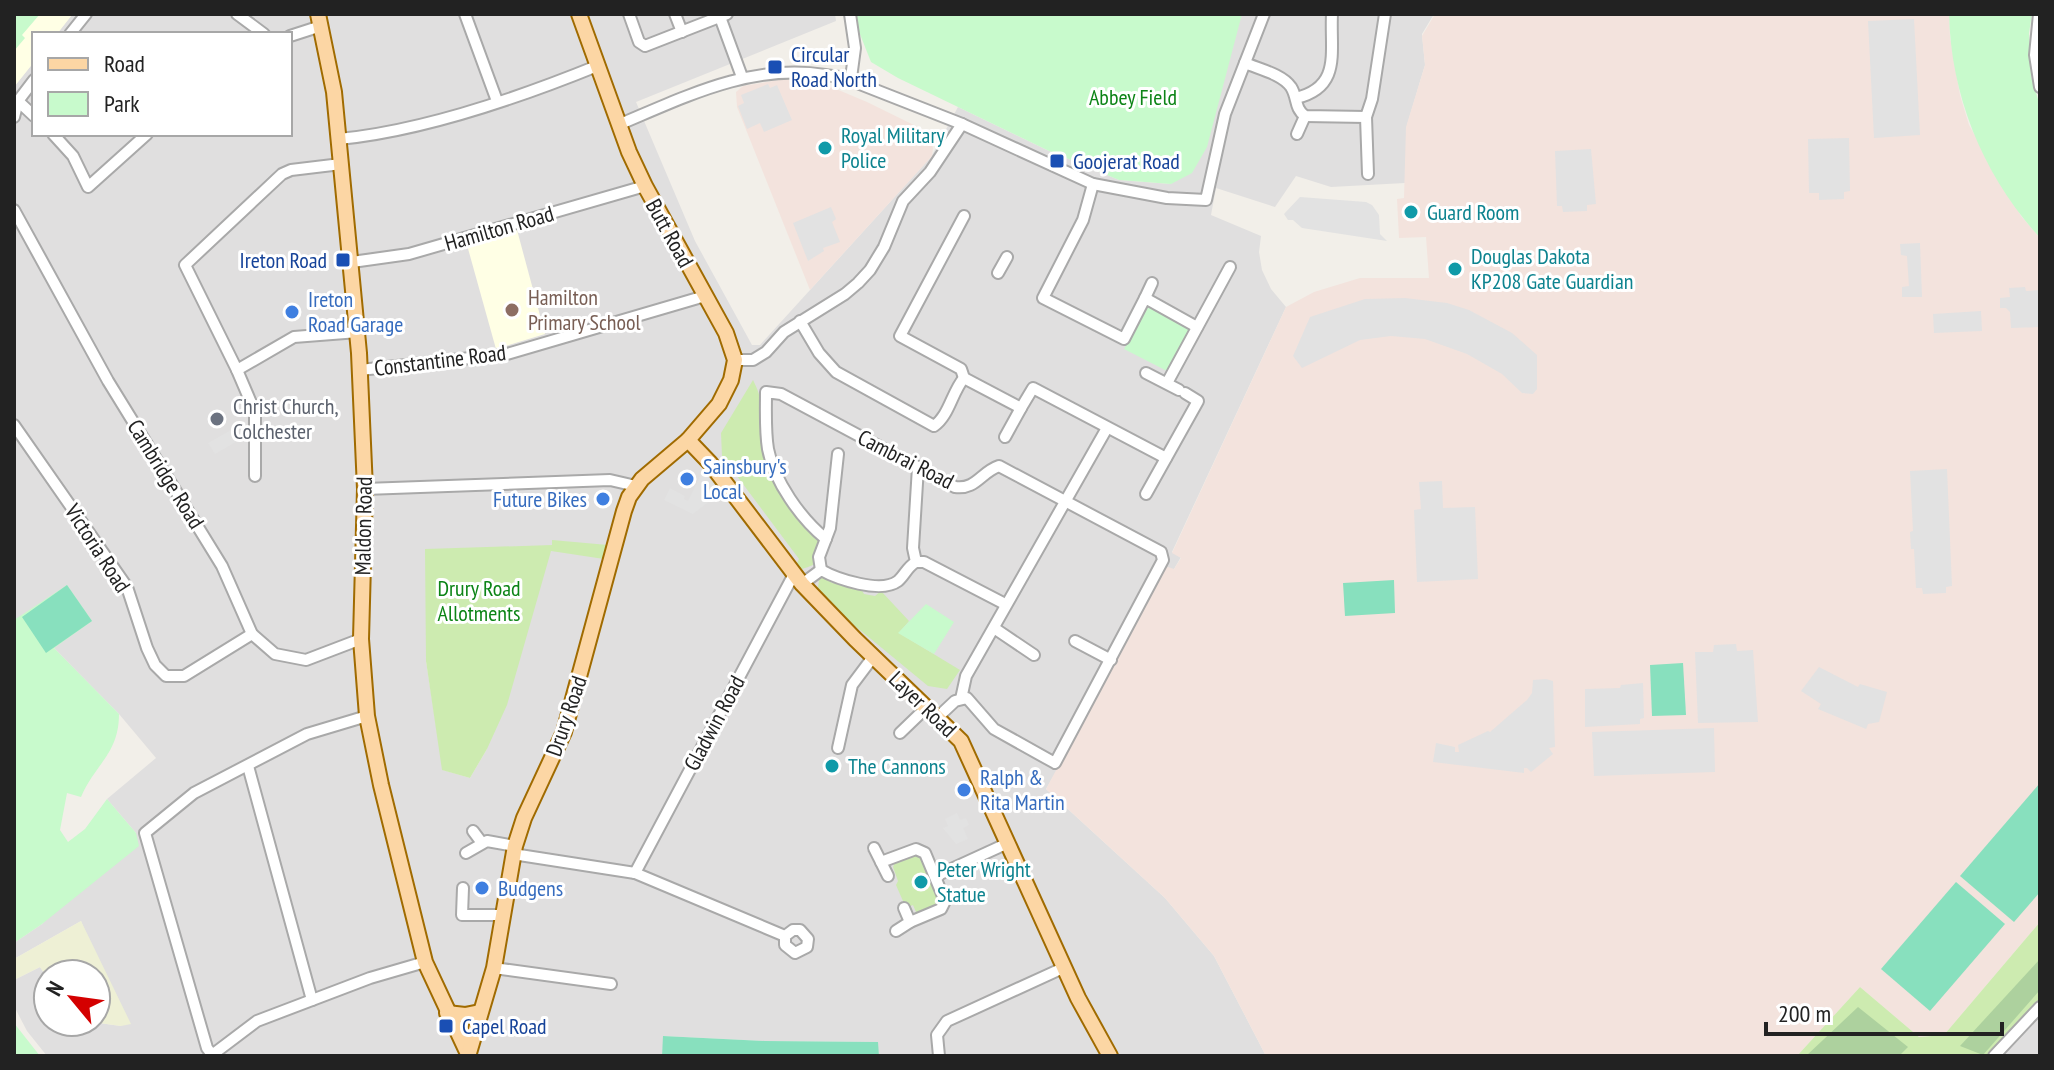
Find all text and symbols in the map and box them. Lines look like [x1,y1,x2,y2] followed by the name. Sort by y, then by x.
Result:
[32,32,292,136] legend
[791,40,877,93] place label: Circular Road North
[104,48,145,79] text: Road
[766,58,784,76] marker: Circular Road North
[1089,83,1177,111] park label: Abbey Field
[104,88,140,119] text: Park
[841,121,945,174] place label: Royal Military Police
[816,139,834,157] marker: Royal Military Police
[1073,147,1180,175] place label: Goojerat Road
[1048,152,1066,170] marker: Goojerat Road
[640,194,700,272] street label: Butt Road
[1427,198,1519,226] place label: Guard Room
[441,199,557,257] street label: Hamilton Road
[1402,203,1420,221] marker: Guard Room
[1471,242,1633,295] place label: Douglas Dakota KP208 Gate Guardian
[240,246,327,274] place label: Ireton Road
[334,251,352,269] marker: Ireton Road
[1446,260,1464,278] marker: Douglas Dakota KP208 Gate Guardian
[528,283,642,336] place label: Hamilton Primary School
[308,285,403,338] place label: Ireton Road Garage
[503,301,521,319] marker: Hamilton Primary School
[283,303,301,321] marker: Ireton Road Garage
[373,338,507,382] street label: Constantine Road
[233,392,339,445] place label: Christ Church, Colchester
[208,410,226,428] marker: Christ Church, Colchester
[121,414,211,534] street label: Cambridge Road
[853,423,959,495] street label: Cambrai Road
[703,452,787,505] place label: Sainsbury's Local
[678,470,696,488] marker: Sainsbury's Local
[348,476,378,576] street label: Maldon Road
[493,485,587,513] place label: Future Bikes
[594,490,612,508] marker: Future Bikes
[58,498,137,598] street label: Victoria Road
[438,574,520,627] park label: Drury Road Allotments
[883,665,963,743] street label: Layer Road
[677,671,751,775] street label: Gladwin Road
[539,672,593,760] street label: Drury Road
[848,752,946,780] place label: The Cannons
[823,757,841,775] marker: The Cannons
[980,763,1065,816] place label: Ralph & Rita Martin
[955,781,973,799] marker: Ralph & Rita Martin
[937,855,1031,908] place label: Peter Wright Statue
[912,873,930,891] marker: Peter Wright Statue
[498,874,563,902] place label: Budgens
[473,879,491,897] marker: Budgens
[32,958,112,1038] north arrow
[39,976,70,1000] text: N
[1766,986,2002,1036] scale bar
[1778,998,1831,1029] text: 200 m
[462,1012,547,1040] place label: Capel Road
[437,1017,455,1035] marker: Capel Road

